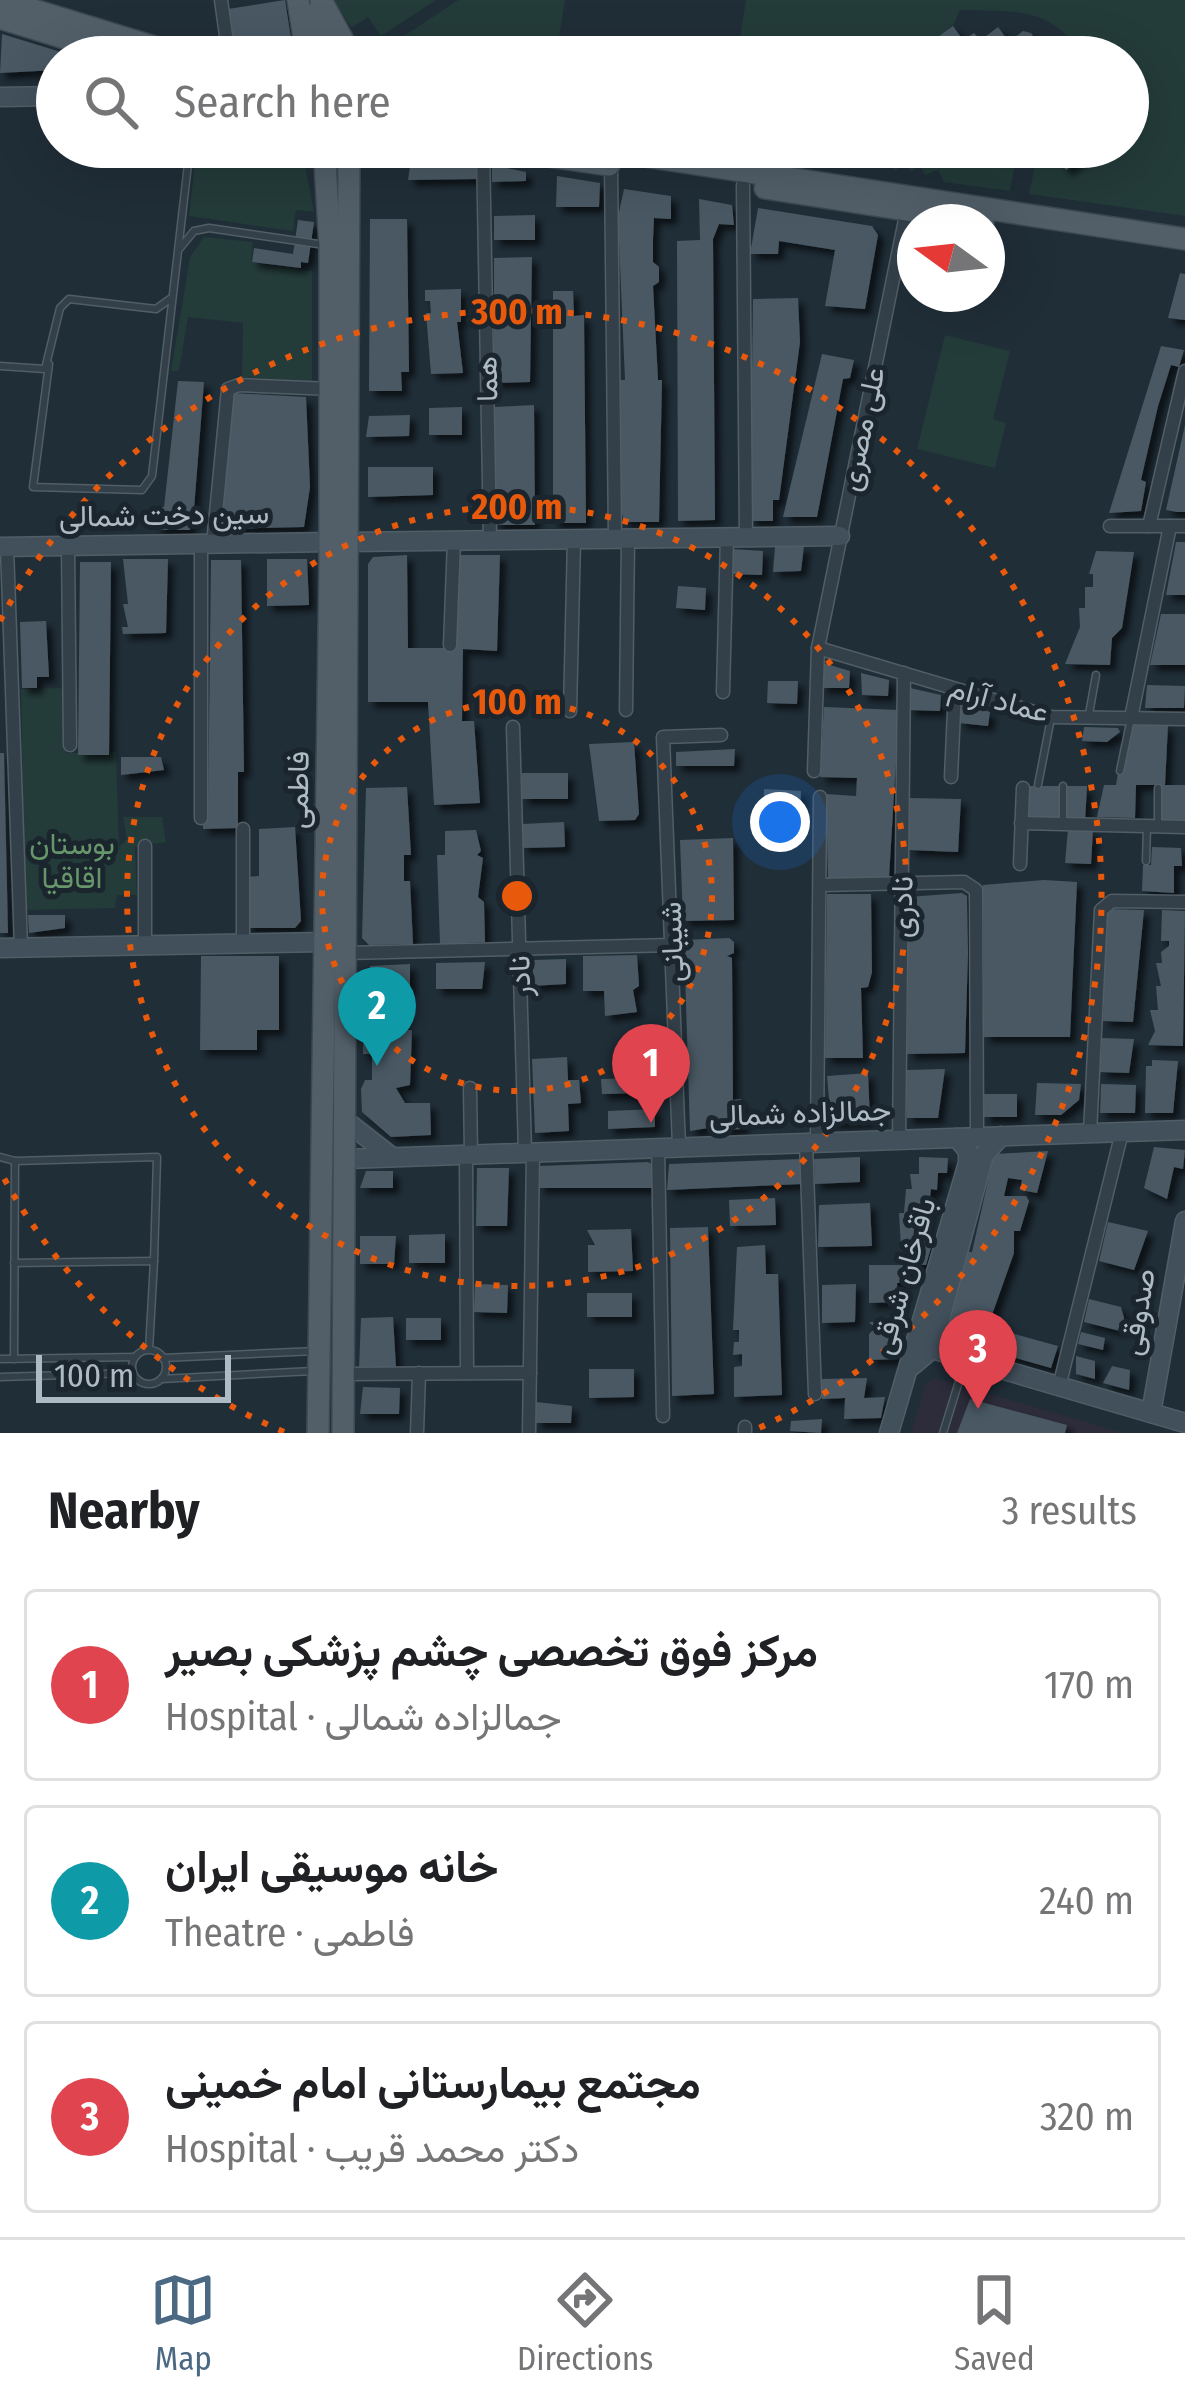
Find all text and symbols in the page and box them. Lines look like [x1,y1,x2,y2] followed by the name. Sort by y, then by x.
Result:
[36,36,1149,168] search box
[78,69,144,135] icon: search
[174,75,391,129] text: Search here
[897,204,1005,312] north arrow
[470,290,563,334] text: 300 m
[469,356,505,402] street label: هما
[831,364,893,494] street label: علی مصری
[471,485,562,529] text: 200 m
[58,495,270,535] street label: سین دخت شمالی
[945,669,1053,732] street label: عماد آرام
[472,680,562,724] text: 100 m
[279,751,317,829] street label: فاطمی
[750,792,810,852] your location
[29,826,115,896] park label: بوستان اقاقیا
[496,875,538,917] centre of rings
[883,876,921,938] street label: نادری
[653,901,691,983] street label: شیبانی
[501,955,539,998] street label: نادر
[338,967,416,1066] pin: 2
[612,1024,690,1123] pin: 1
[708,1092,892,1134] street label: جمالزاده شمالی
[864,1193,944,1359] street label: باقرخان شرقی
[1113,1266,1163,1358] street label: صدوقی
[939,1310,1017,1409] pin: 3
[36,1349,231,1402] scale bar
[54,1356,134,1396] text: 100 m
[48,1480,200,1542] text: Nearby
[1002,1488,1137,1534] text: 3 results
[165,1624,818,1678] text: مرکز فوق تخصصی چشم پزشکی بصیر
[82,1662,98,1708] text: 1
[1044,1662,1134,1708] text: 170 m
[165,1694,562,1740] text: Hospital · جمالزاده شمالی
[165,1840,498,1894] text: خانه موسیقی ایران
[81,1878,99,1924] text: 2
[1039,1878,1134,1924] text: 240 m
[165,1910,414,1956] text: Theatre · فاطمی
[165,2056,701,2110] text: مجتمع بیمارستانی امام خمینی
[81,2094,99,2140] text: 3
[1040,2094,1134,2140] text: 320 m
[165,2126,579,2172] text: Hospital · دکتر محمد قریب
[150,2267,216,2379] tab: Map
[517,2267,653,2379] tab: Directions
[954,2267,1035,2379] tab: Saved

